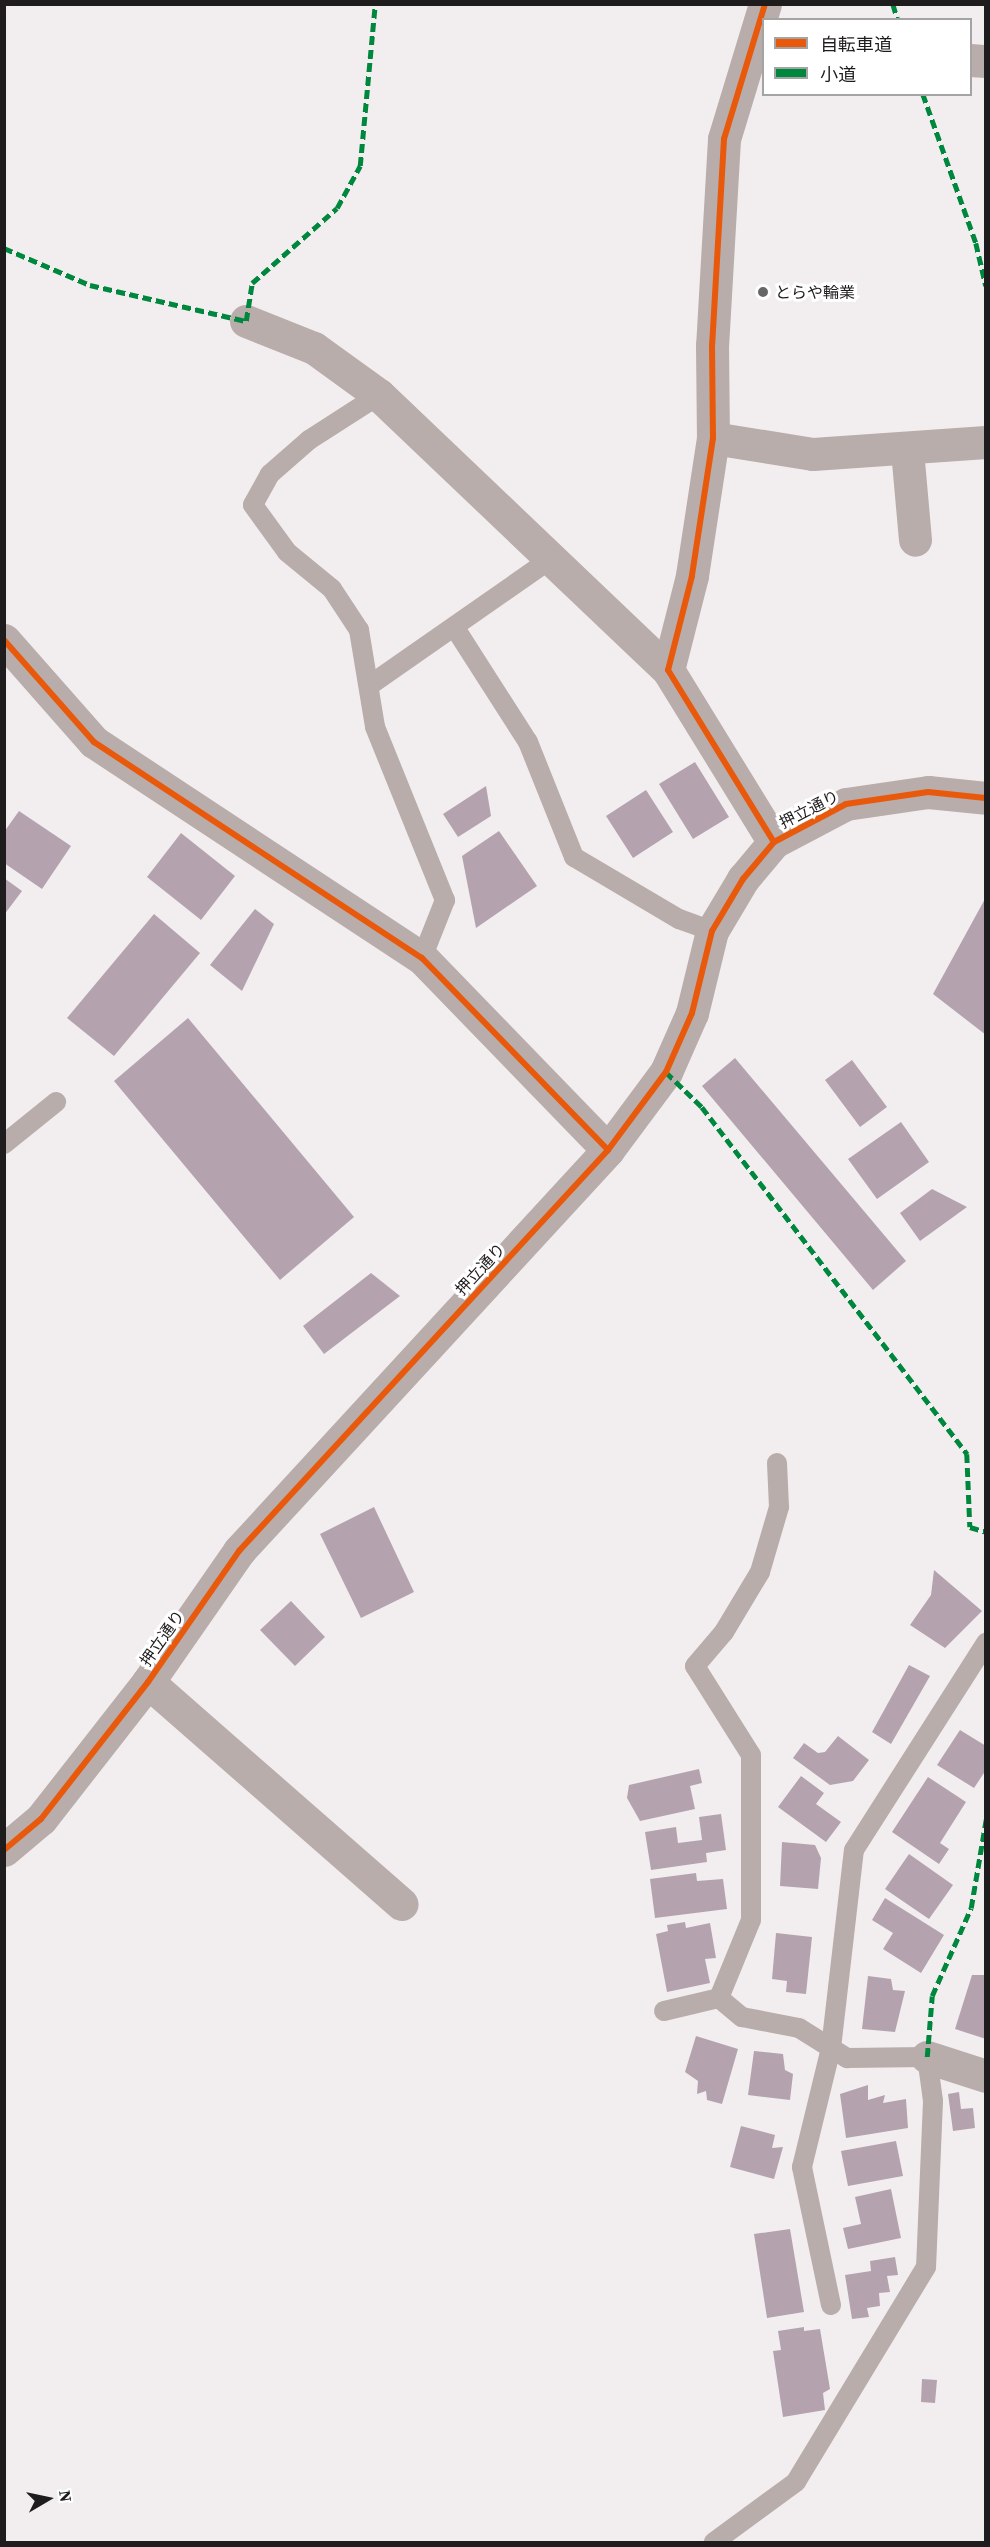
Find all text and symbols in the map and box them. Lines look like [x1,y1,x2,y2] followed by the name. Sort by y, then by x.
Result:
[762,18,972,96] legend
[820,32,892,57] text: 自転車道
[820,62,856,87] text: 小道
[775,282,855,302] place label: とらや輪業
[756,285,770,299] marker: とらや輪業
[776,786,842,832] street label: 押立通り
[451,1239,509,1299] street label: 押立通り
[136,1606,188,1670] street label: 押立通り
[18,2469,78,2529] north arrow
[54,2489,78,2504] text: N

